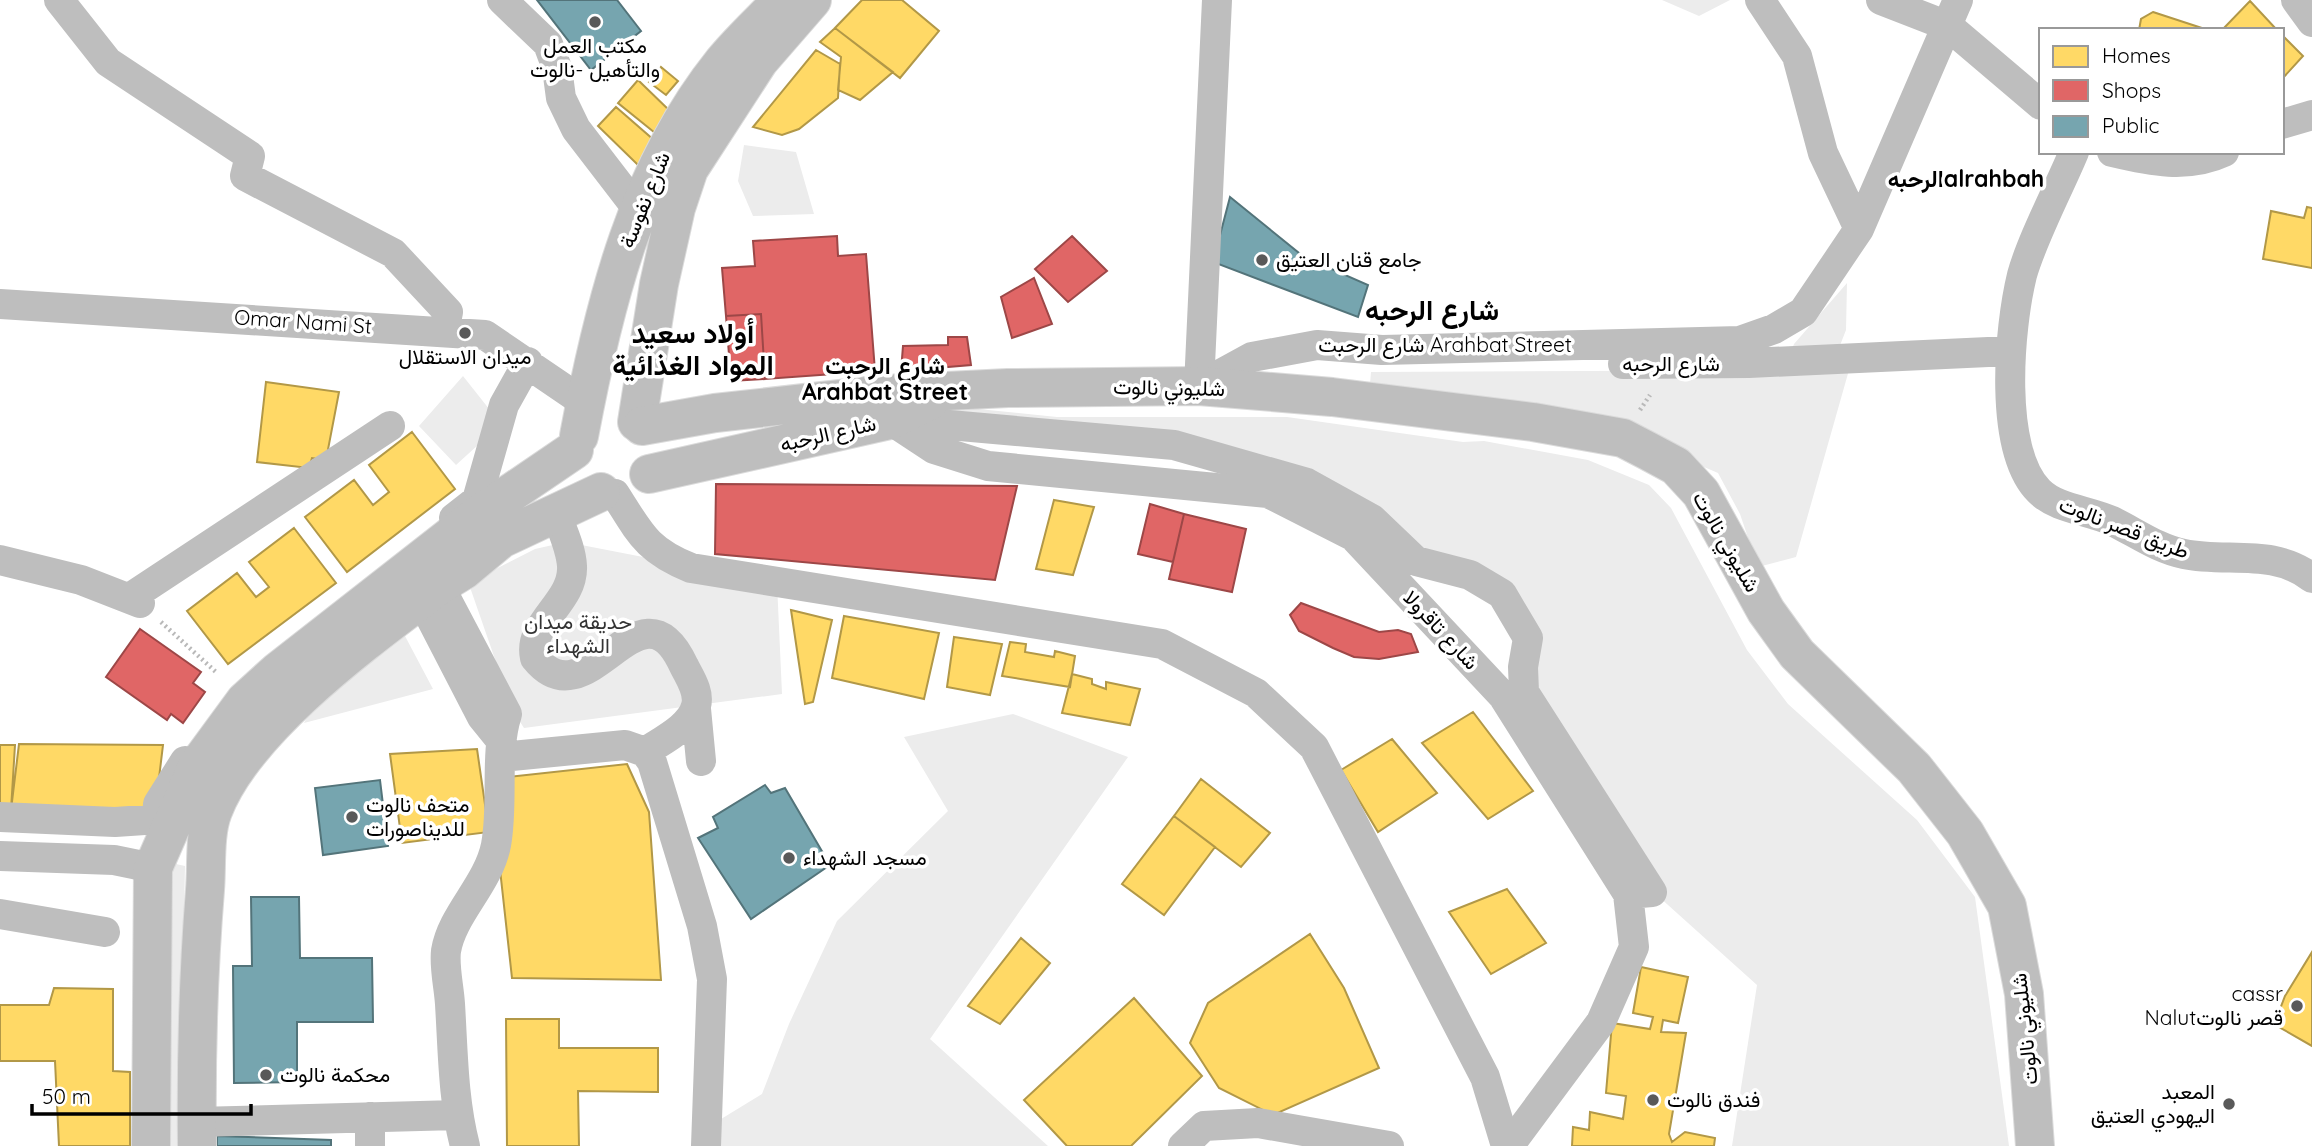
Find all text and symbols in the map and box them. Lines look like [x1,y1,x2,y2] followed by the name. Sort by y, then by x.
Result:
[587,14,603,30] marker: مكتب العمل والتأهيل -نالوت
[2039,28,2284,154] legend
[530,32,660,83] place label: مكتب العمل والتأهيل -نالوت
[2102,42,2171,68] text: Homes
[2102,77,2161,103] text: Shops
[2102,112,2159,138] text: Public
[613,148,677,252] street label: شارع نفوسة
[1888,164,2044,194] district label: الرحبهalrahbah
[1276,246,1422,274] place label: جامع قنان العتيق
[1254,252,1270,268] marker: جامع قنان العتيق
[1365,292,1499,329] district label: شارع الرحبه
[233,303,373,339] street label: Omar Nami St
[612,315,774,383] district label: أولاد سعيد المواد الغذائية
[457,325,473,341] marker: ميدان الاستقلال
[1318,331,1572,359] street label: شارع الرحبت Arahbat Street
[399,343,531,369] place label: ميدان الاستقلال
[1622,350,1720,378] street label: شارع الرحبه
[802,351,968,406] district label: شارع الرحبت Arahbat Street
[1113,373,1225,406] street label: شليوني نالوت
[777,409,879,459] street label: شارع الرحبه
[1683,487,1766,599] street label: شليوني نالوت
[2055,490,2193,565] street label: طريق قصر نالوت
[1397,584,1485,676] street label: شارع تاقرولا
[524,608,632,659] park label: حديقة ميدان الشهداء
[366,791,470,842] place label: متحف نالوت للديناصورات
[344,809,360,825] marker: متحف نالوت للديناصورات
[803,844,927,871] place label: مسجد الشهداء
[781,850,797,866] marker: مسجد الشهداء
[2005,972,2048,1086] street label: شليوني نالوت
[2144,980,2283,1031] place label: cassr Nalutقصر نالوت
[2289,998,2305,1014] marker: cassr Nalutقصر نالوت
[280,1061,390,1088] place label: محكمة نالوت
[258,1067,274,1083] marker: محكمة نالوت
[32,1072,250,1116] scale bar
[2091,1078,2215,1133] place label: المعبد اليهودي العتيق
[42,1083,91,1109] text: 50 m
[1667,1086,1760,1113] place label: فندق نالوت
[1645,1092,1661,1108] marker: فندق نالوت
[2221,1096,2237,1112] marker: المعبد اليهودي العتيق

